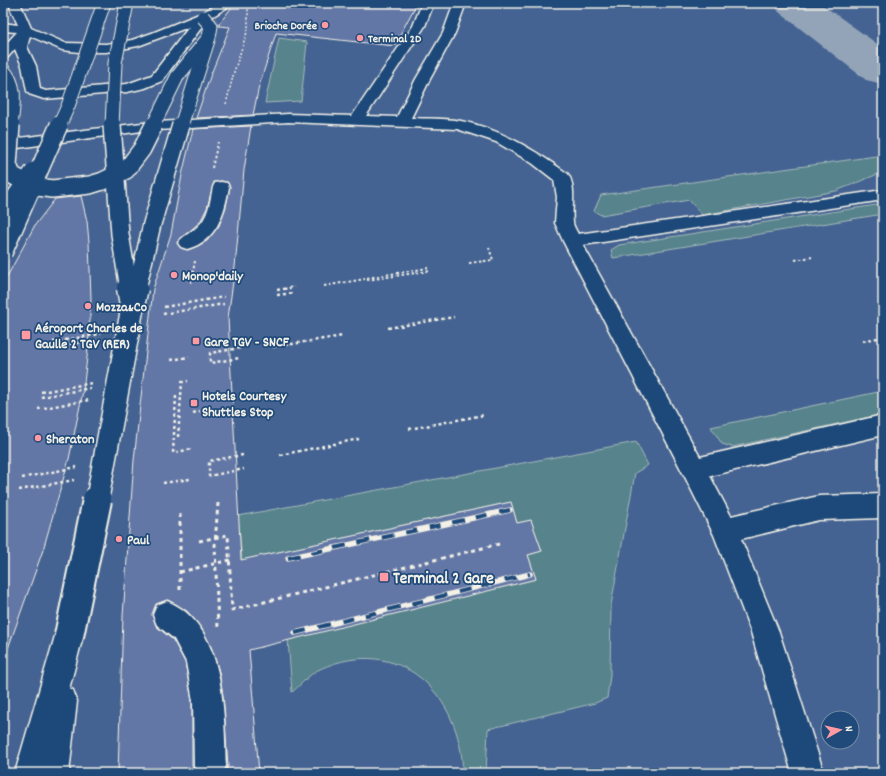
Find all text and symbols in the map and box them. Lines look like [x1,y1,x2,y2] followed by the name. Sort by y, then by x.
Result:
[255,18,318,35] place label: Brioche Dorée
[320,20,330,30] marker: Brioche Dorée
[368,31,422,48] place label: Terminal 2D
[355,33,365,43] marker: Terminal 2D
[182,267,244,287] place label: Monop'daily
[169,270,179,280] marker: Monop'daily
[96,298,147,318] place label: Mozza&Co
[83,301,93,311] marker: Mozza&Co
[35,319,143,355] place label: Aéroport Charles de Gaulle 2 TGV (RER)
[20,329,32,341] marker: Aéroport Charles de Gaulle 2 TGV (RER)
[204,333,290,353] place label: Gare TGV - SNCF
[191,336,201,346] marker: Gare TGV - SNCF
[202,387,288,423] place label: Hotels Courtesy Shuttles Stop
[189,398,199,408] marker: Hotels Courtesy Shuttles Stop
[46,430,95,450] place label: Sheraton
[33,433,43,443] marker: Sheraton
[127,531,150,551] place label: Paul
[114,534,124,544] marker: Paul
[393,568,494,592] place label: Terminal 2 Gare
[378,571,390,583] marker: Terminal 2 Gare
[820,710,860,750] north arrow
[840,725,856,733] text: N

